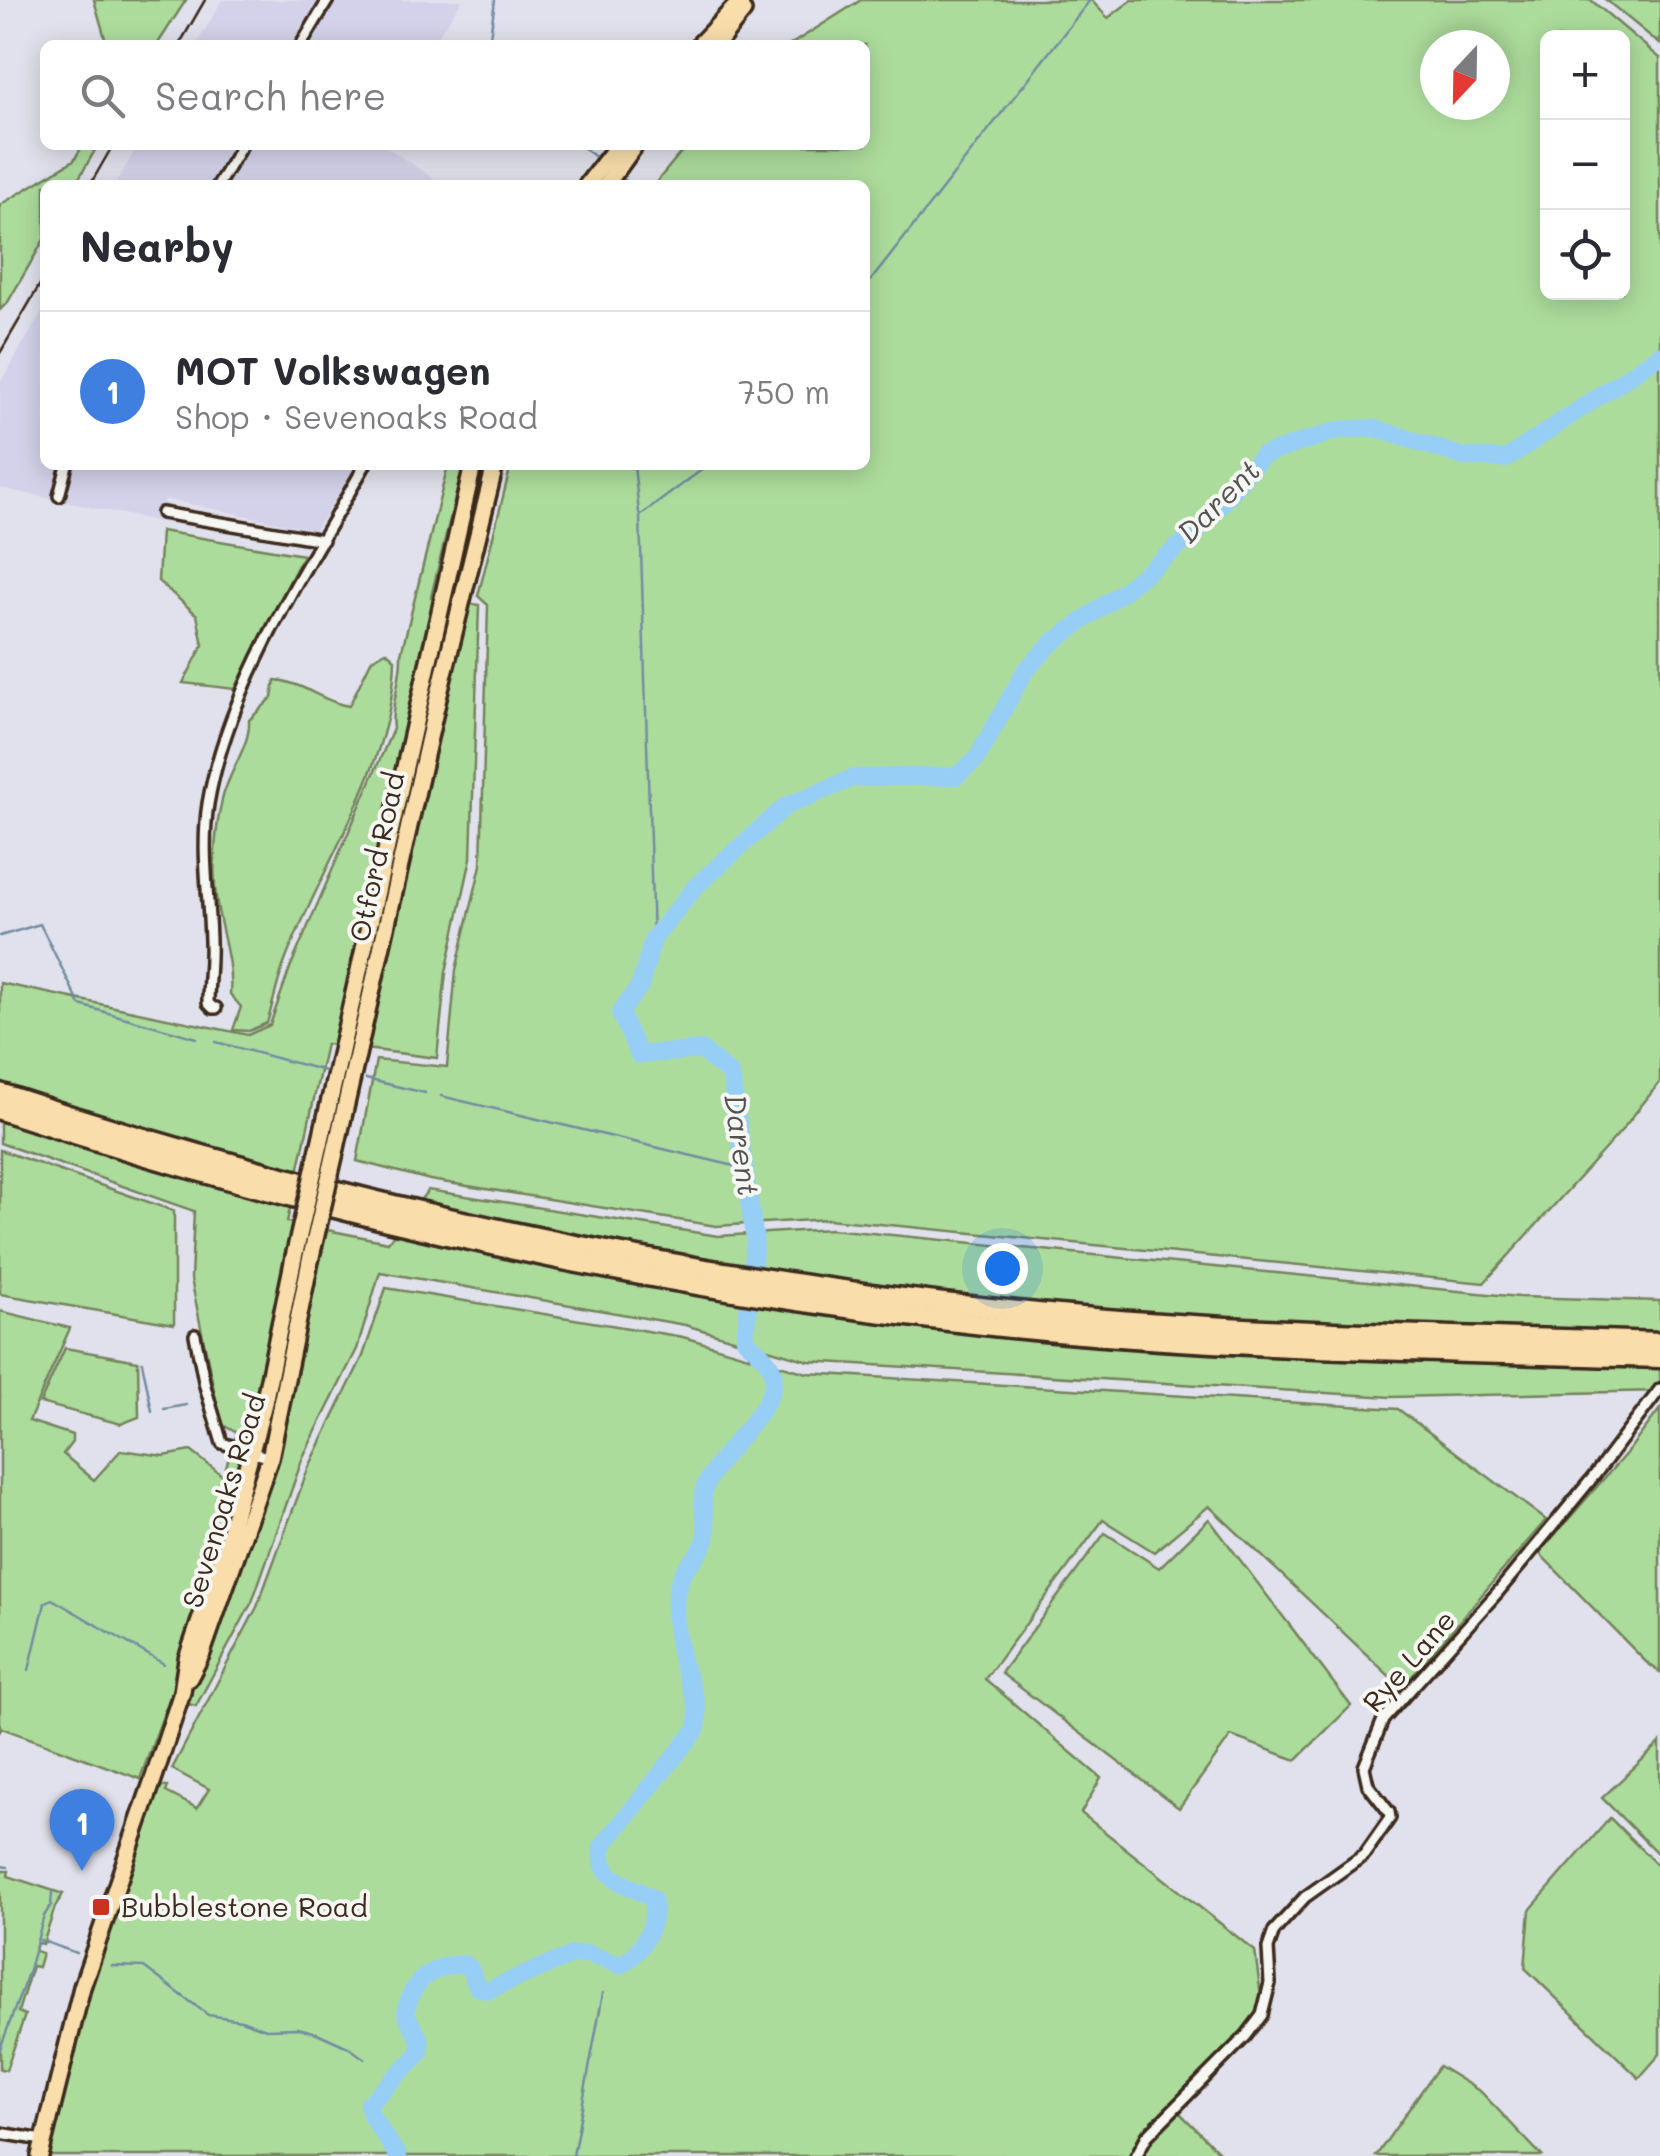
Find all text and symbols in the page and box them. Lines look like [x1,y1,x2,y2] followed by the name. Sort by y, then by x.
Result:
[1420,30,1510,120] north arrow
[1540,30,1630,300] map controls
[1540,30,1630,120] button: +
[40,40,870,150] search box
[75,68,130,123] icon: search
[155,70,386,120] text: Search here
[1540,120,1630,210] button: −
[1540,210,1630,300] button: locate
[80,218,234,273] text: Nearby
[175,345,491,395] text: MOT Volkswagen
[105,370,120,412] text: 1
[738,370,830,412] text: 750 m
[175,395,538,437] text: Shop · Sevenoaks Road
[1167,450,1268,551] water label: Darent
[340,769,412,945] street label: Otford Road
[716,1091,770,1198] water label: Darent
[977,1243,1028,1294] your location
[173,1389,273,1612] street label: Sevenoaks Road
[1354,1602,1462,1719] street label: Rye Lane
[49,1788,114,1871] pin: 1
[121,1888,368,1924] place label: Bubblestone Road
[90,1896,112,1918] marker: Bubblestone Road

